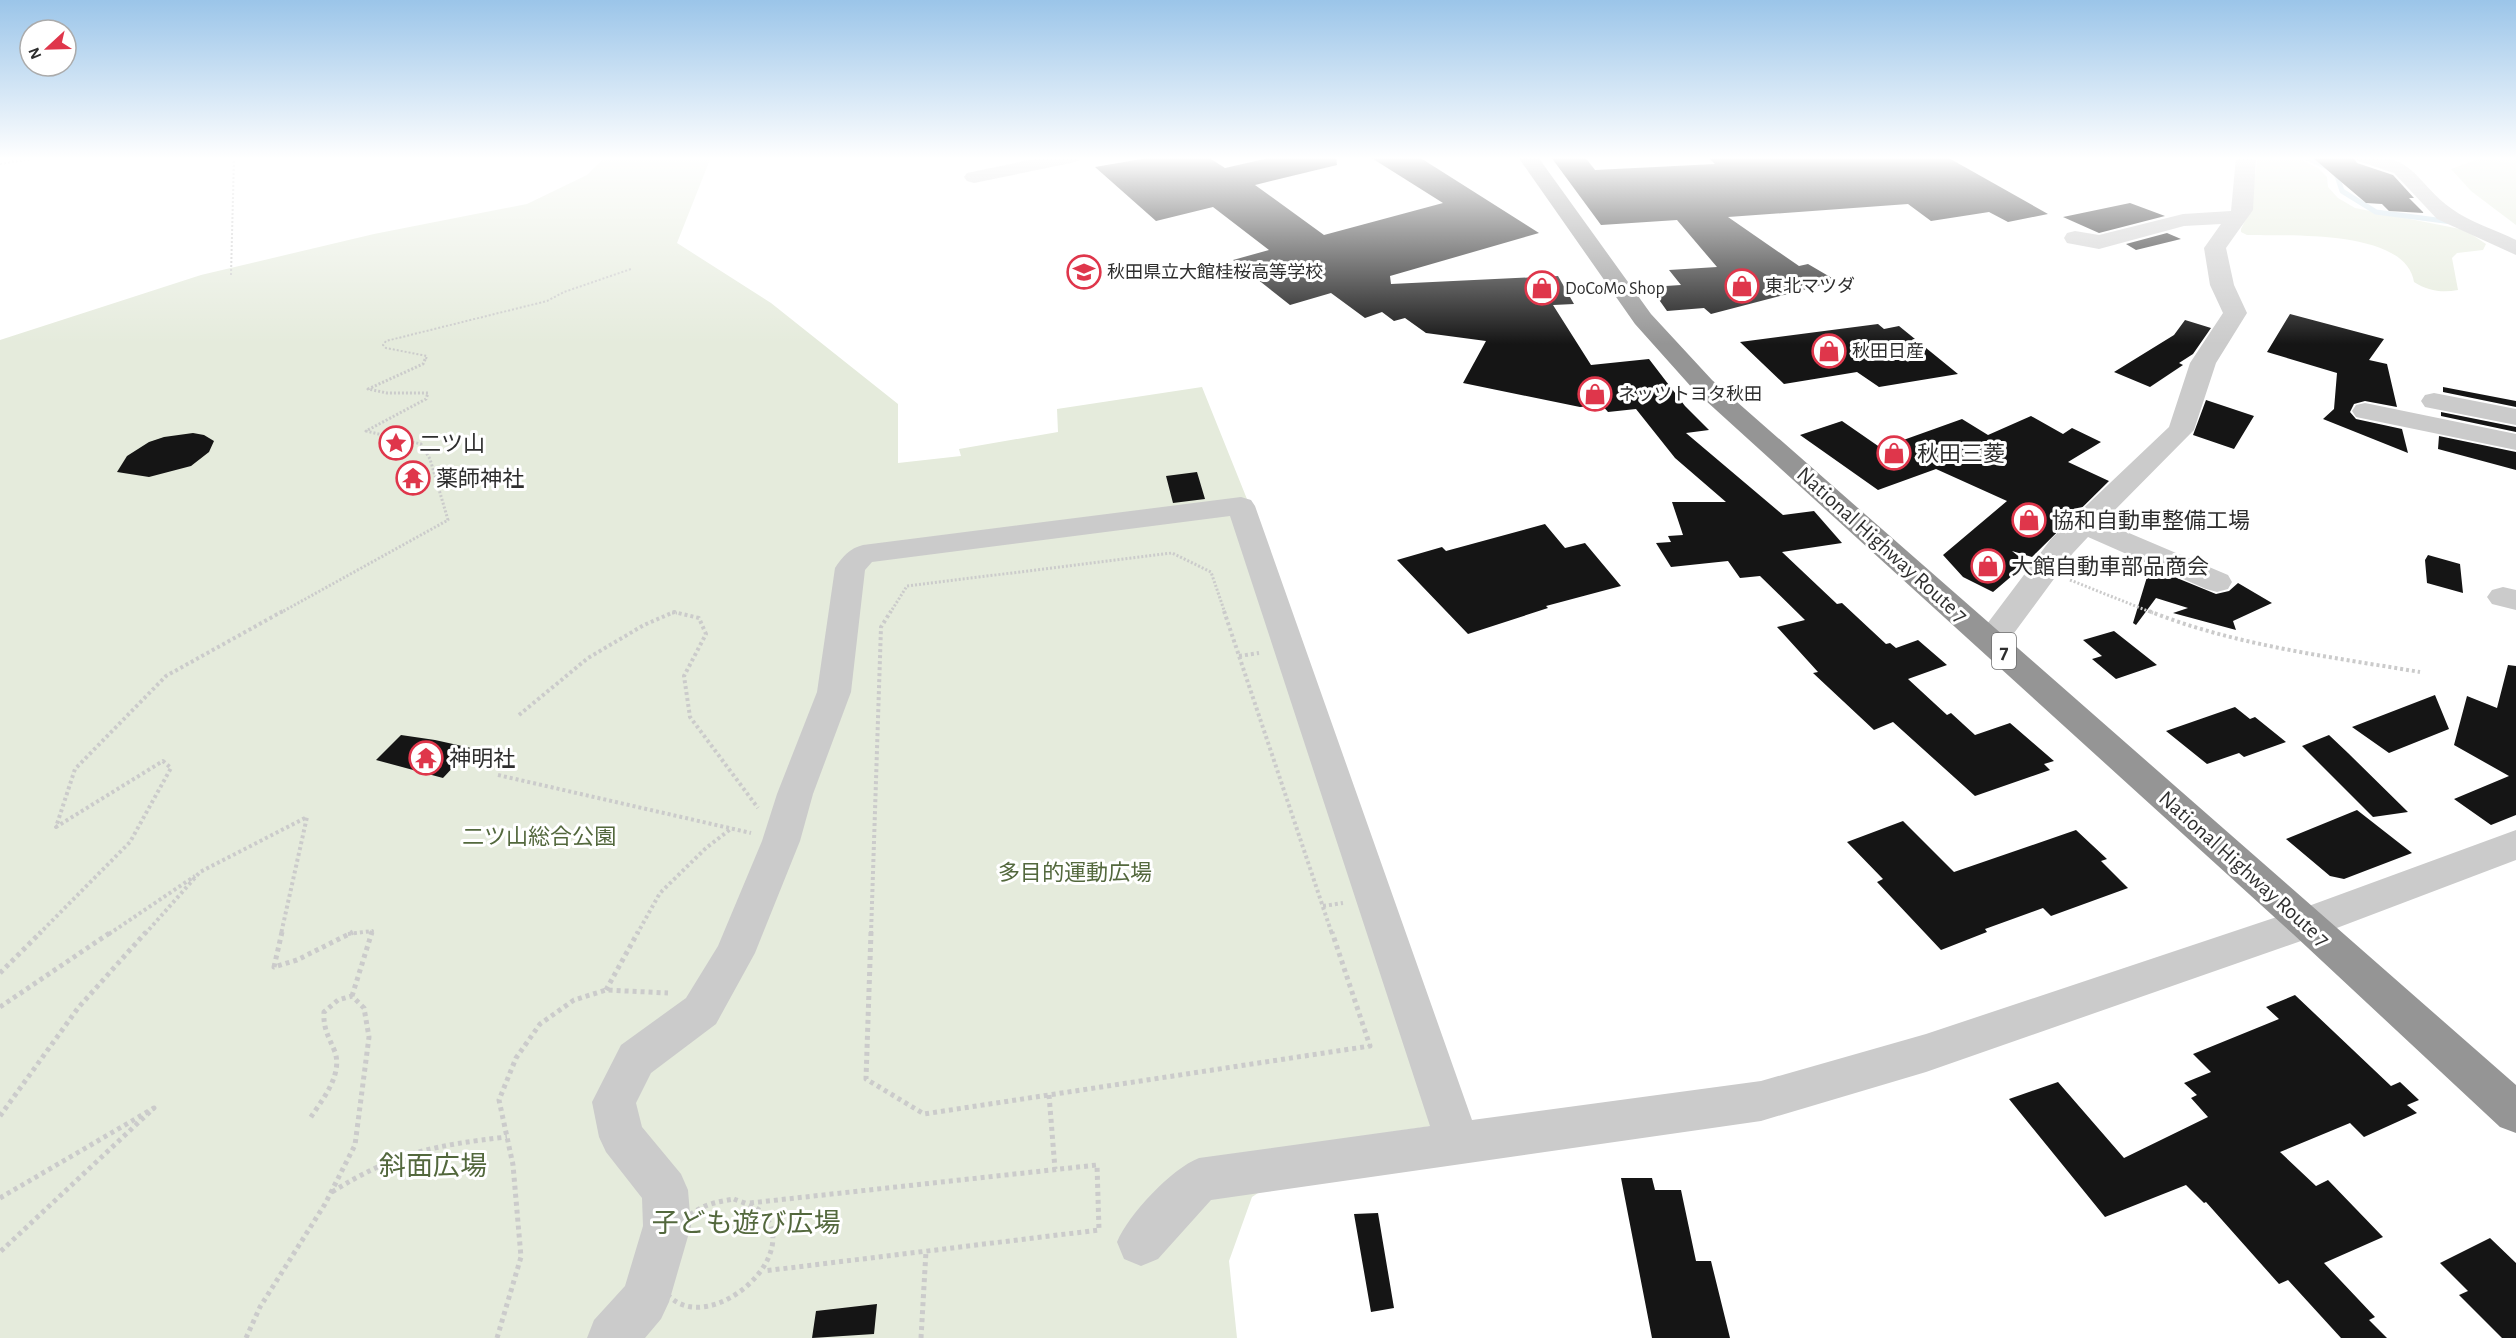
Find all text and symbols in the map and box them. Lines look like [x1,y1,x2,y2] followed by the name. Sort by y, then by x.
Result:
[18,18,78,78] north arrow
[26,45,45,61] text: N
[1066,254,1102,290] school or university icon: 秋田県立大館桂桜高等学校
[1107,262,1323,282] place label: 秋田県立大館桂桜高等学校
[1724,268,1760,304] shop icon: 東北マツダ
[1524,270,1560,306] shop icon: DoCoMo Shop
[1765,276,1855,296] place label: 東北マツダ
[1565,280,1665,298] place label: DoCoMo Shop
[1811,333,1847,369] shop icon: 秋田日産
[1852,342,1924,361] place label: 秋田日産
[1577,376,1613,412] shop icon: ネッツトヨタ秋田
[1618,385,1762,404] place label: ネッツトヨタ秋田
[378,425,414,461] place icon: 二ツ山
[419,432,485,455] place label: 二ツ山
[1876,435,1912,471] shop icon: 秋田三菱
[1917,442,2005,465] place label: 秋田三菱
[395,460,431,496] temple icon: 薬師神社
[1793,463,1972,627] street label: National Highway Route 7
[436,467,524,490] place label: 薬師神社
[2011,502,2047,538] shop icon: 協和自動車整備工場
[2052,509,2250,532] place label: 協和自動車整備工場
[1970,548,2006,584] shop icon: 大館自動車部品商会
[2011,555,2209,578] place label: 大館自動車部品商会
[1992,633,2016,669] road number: 7
[408,740,444,776] temple icon: 神明社
[449,747,515,770] place label: 神明社
[2155,787,2334,951] street label: National Highway Route 7
[462,825,616,848] park label: 二ツ山総合公園
[998,861,1152,884] park label: 多目的運動広場
[379,1152,487,1180] park label: 斜面広場
[652,1209,841,1237] park label: 子ども遊び広場

